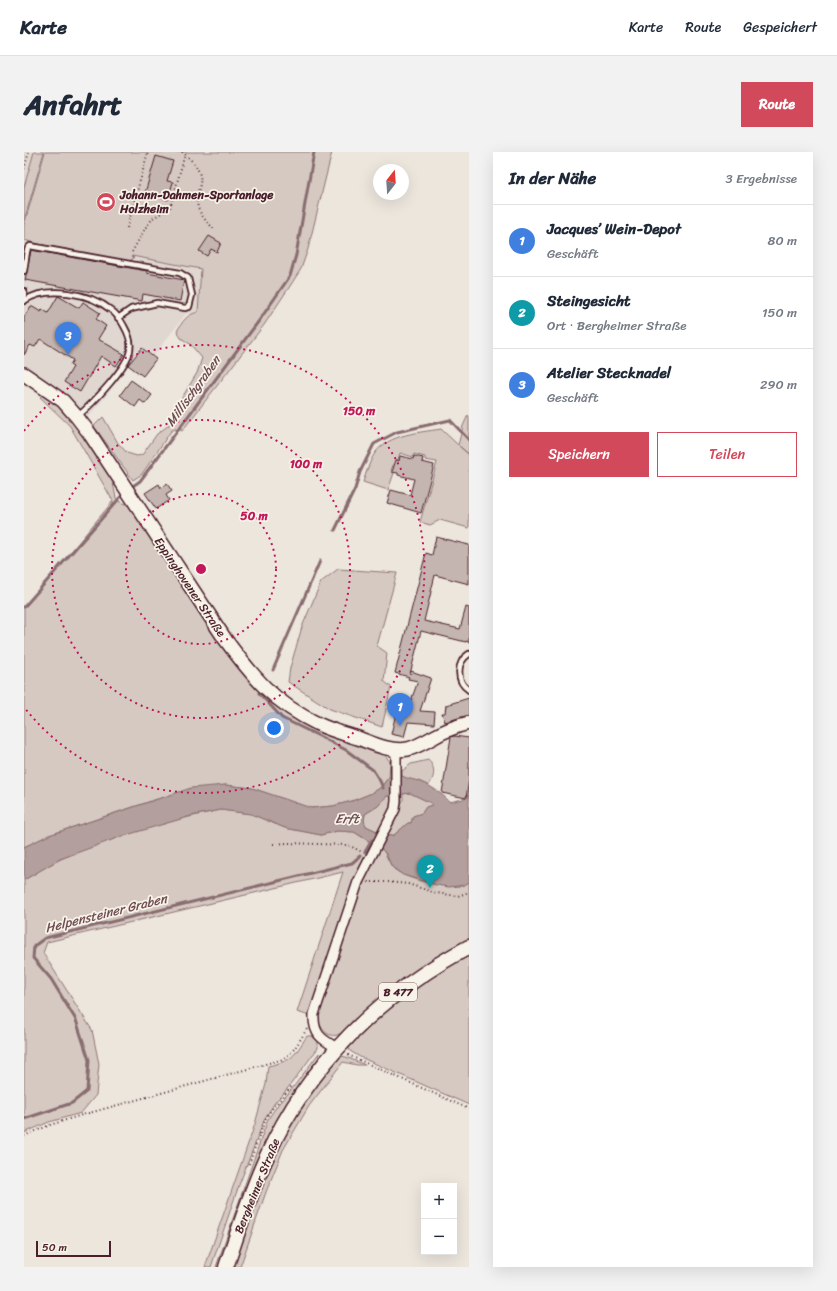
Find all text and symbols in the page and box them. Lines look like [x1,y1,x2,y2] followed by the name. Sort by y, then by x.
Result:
[20,11,67,44] text: Karte
[629,15,663,40] text: Karte
[685,15,721,40] text: Route
[743,15,817,40] text: Gespeichert
[24,80,122,129] text: Anfahrt
[741,82,813,127] button: Route
[509,163,596,193] text: In der Nähe
[373,164,409,200] north arrow
[726,167,797,190] text: 3 Ergebnisse
[119,184,274,220] place label: Johann-Dahmen-Sportanlage Holzheim
[95,191,117,213] sports icon: Johann-Dahmen-Sportanlage Holzheim
[547,216,681,242] text: Jacques’ Wein-Depot
[519,229,525,252] text: 1
[768,229,797,252] text: 80 m
[547,242,599,265] text: Geschäft
[547,288,631,314] text: Steingesicht
[518,301,526,324] text: 2
[762,301,797,324] text: 150 m
[547,314,686,337] text: Ort · Bergheimer Straße
[55,322,81,355] pin: 3
[159,349,228,431] water label: Millischgraben
[547,360,671,386] text: Atelier Stecknadel
[518,373,526,396] text: 3
[760,373,797,396] text: 290 m
[547,386,599,409] text: Geschäft
[343,400,376,422] text: 150 m
[509,432,649,477] button: Speichern
[657,432,797,477] button: Teilen
[290,453,323,475] text: 100 m
[240,505,268,527] text: 50 m
[148,532,232,642] street label: Eppinghovener Straße
[194,562,208,576] centre of rings
[387,693,413,726] pin: 1
[264,718,284,738] your location
[335,807,361,830] water label: Erft
[417,855,443,888] pin: 2
[43,886,171,939] water label: Helpensteiner Graben
[379,983,417,1001] road number: B 477
[228,1135,286,1237] street label: Bergheimer Straße
[421,1183,457,1255] map controls
[421,1183,457,1219] button: +
[421,1219,457,1255] button: −
[42,1238,67,1257] text: 50 m
[36,1239,111,1258] scale bar

